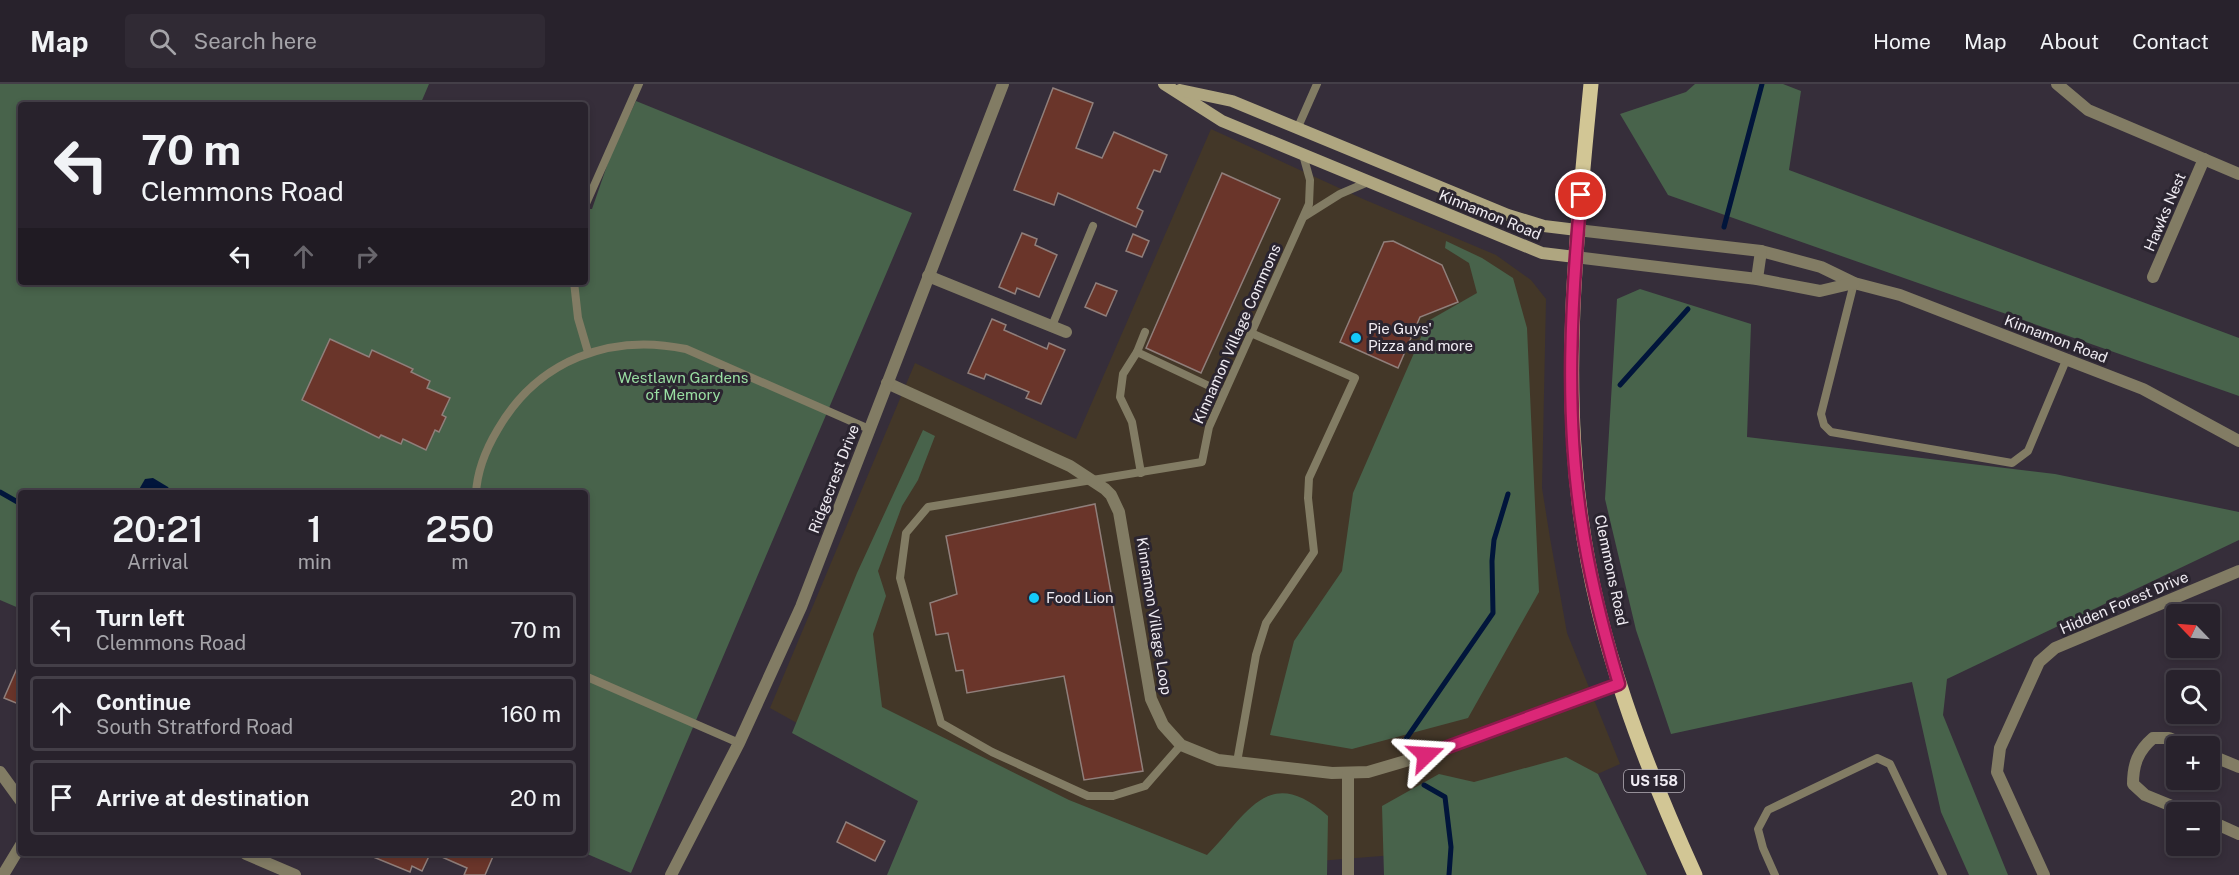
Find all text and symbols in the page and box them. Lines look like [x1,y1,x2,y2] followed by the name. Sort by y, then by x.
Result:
[125,14,545,68] search box
[30,25,89,58] text: Map
[146,25,179,58] icon: search
[194,28,317,54] text: Search here
[1873,29,1931,54] text: Home
[1964,29,2007,54] text: Map
[2040,29,2099,54] text: About
[2132,29,2209,54] text: Contact
[141,125,241,174] text: 70 m
[42,126,120,204] icon: left
[1555,169,1606,220] pin
[2140,170,2189,254] street label: Hawks Nest
[141,175,344,207] text: Clemmons Road
[1564,178,1597,211] icon: arrive
[1437,186,1544,243] street label: Kinnamon Road
[224,240,257,273] icon: left
[287,240,320,273] icon: ahead
[350,240,383,273] icon: right
[1189,241,1284,426] street label: Kinnamon Village Commons
[2002,311,2110,366] street label: Kinnamon Road
[1368,320,1473,354] place label: Pie Guys' Pizza and more
[1349,331,1363,345] marker: Pie Guys' Pizza and more
[618,369,748,403] park label: Westlawn Gardens of Memory
[805,422,862,536] street label: Ridgecrest Drive
[112,508,204,550] text: 20:21
[307,508,322,550] text: 1
[425,508,494,550] text: 250
[1591,513,1632,627] street label: Clemmons Road
[1134,536,1175,696] street label: Kinnamon Village Loop
[127,550,189,574] text: Arrival
[298,550,332,574] text: min
[451,550,468,574] text: m
[2057,568,2191,637] street label: Hidden Forest Drive
[1046,589,1114,606] place label: Food Lion
[1027,591,1041,605] marker: Food Lion
[2166,604,2220,658] north arrow
[2166,604,2220,856] map controls
[96,605,185,631] text: Turn left
[45,613,78,646] icon: left
[510,617,561,643] text: 70 m
[96,631,246,655] text: Clemmons Road
[2166,670,2220,724] button: search
[96,689,191,715] text: Continue
[45,697,78,730] icon: ahead
[501,701,561,727] text: 160 m
[96,715,293,739] text: South Stratford Road
[1394,723,1458,787] position arrow
[2166,736,2220,790] button: +
[1624,770,1684,792] road number: US 158
[45,781,78,814] icon: arrive
[96,785,309,811] text: Arrive at destination
[510,785,561,811] text: 20 m
[2166,802,2220,856] button: −

